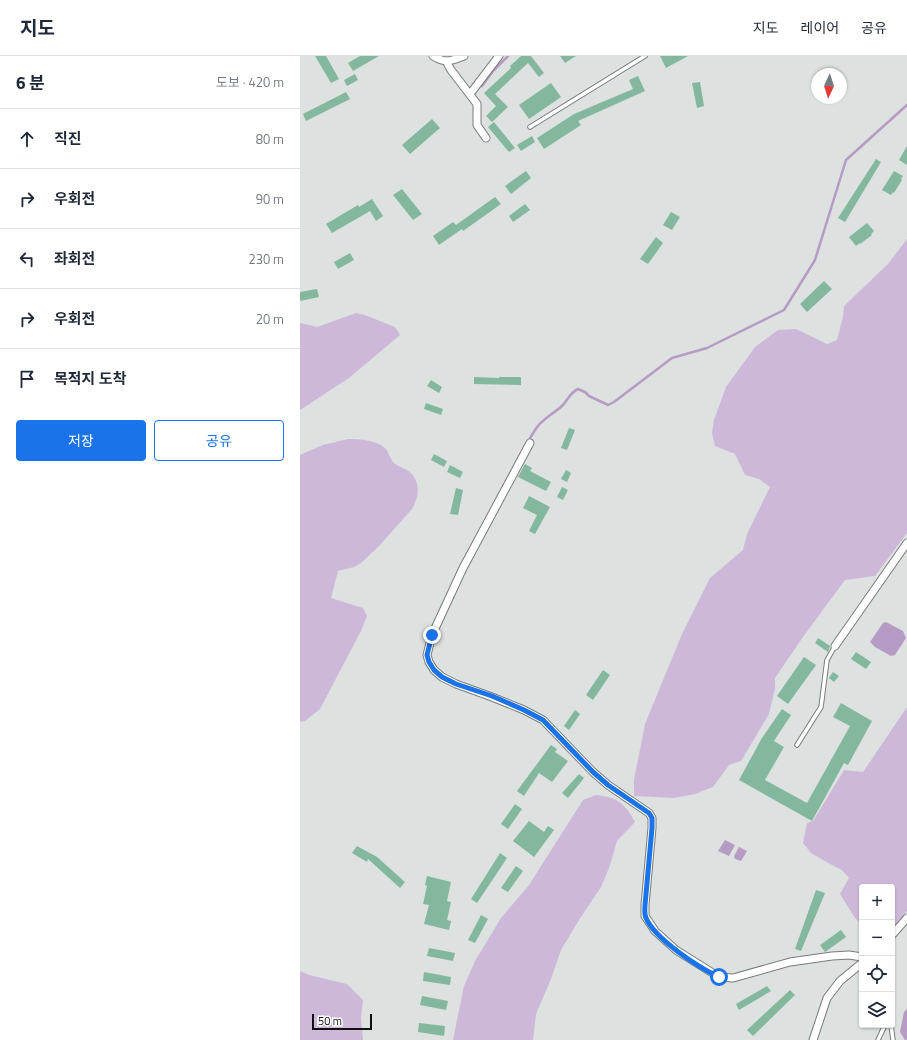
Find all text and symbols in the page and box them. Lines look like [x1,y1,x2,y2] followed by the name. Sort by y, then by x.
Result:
[20,13,55,42] text: 지도
[753,17,779,38] text: 지도
[801,17,839,38] text: 레이어
[861,17,887,38] text: 공유
[811,68,847,104] north arrow
[16,70,45,96] text: 6 분
[216,72,284,92] text: 도보 · 420 m
[54,127,82,150] text: 직진
[16,128,38,150] icon: ahead
[256,129,284,149] text: 80 m
[54,187,95,210] text: 우회전
[16,188,38,210] icon: right
[256,189,284,209] text: 90 m
[54,247,95,270] text: 좌회전
[16,248,38,270] icon: left
[248,249,284,269] text: 230 m
[54,307,95,330] text: 우회전
[16,308,38,330] icon: right
[256,309,284,329] text: 20 m
[54,367,126,390] text: 목적지 도착
[16,368,38,390] icon: arrive
[16,420,146,461] button: 저장
[154,420,284,461] button: 공유
[423,626,441,644] route end
[859,884,895,1028] map controls
[859,884,895,920] button: +
[859,920,895,956] button: −
[859,956,895,992] button: locate
[710,968,728,986] route start
[859,992,895,1028] button: layers
[312,1012,372,1031] scale bar
[318,1013,342,1029] text: 50 m

